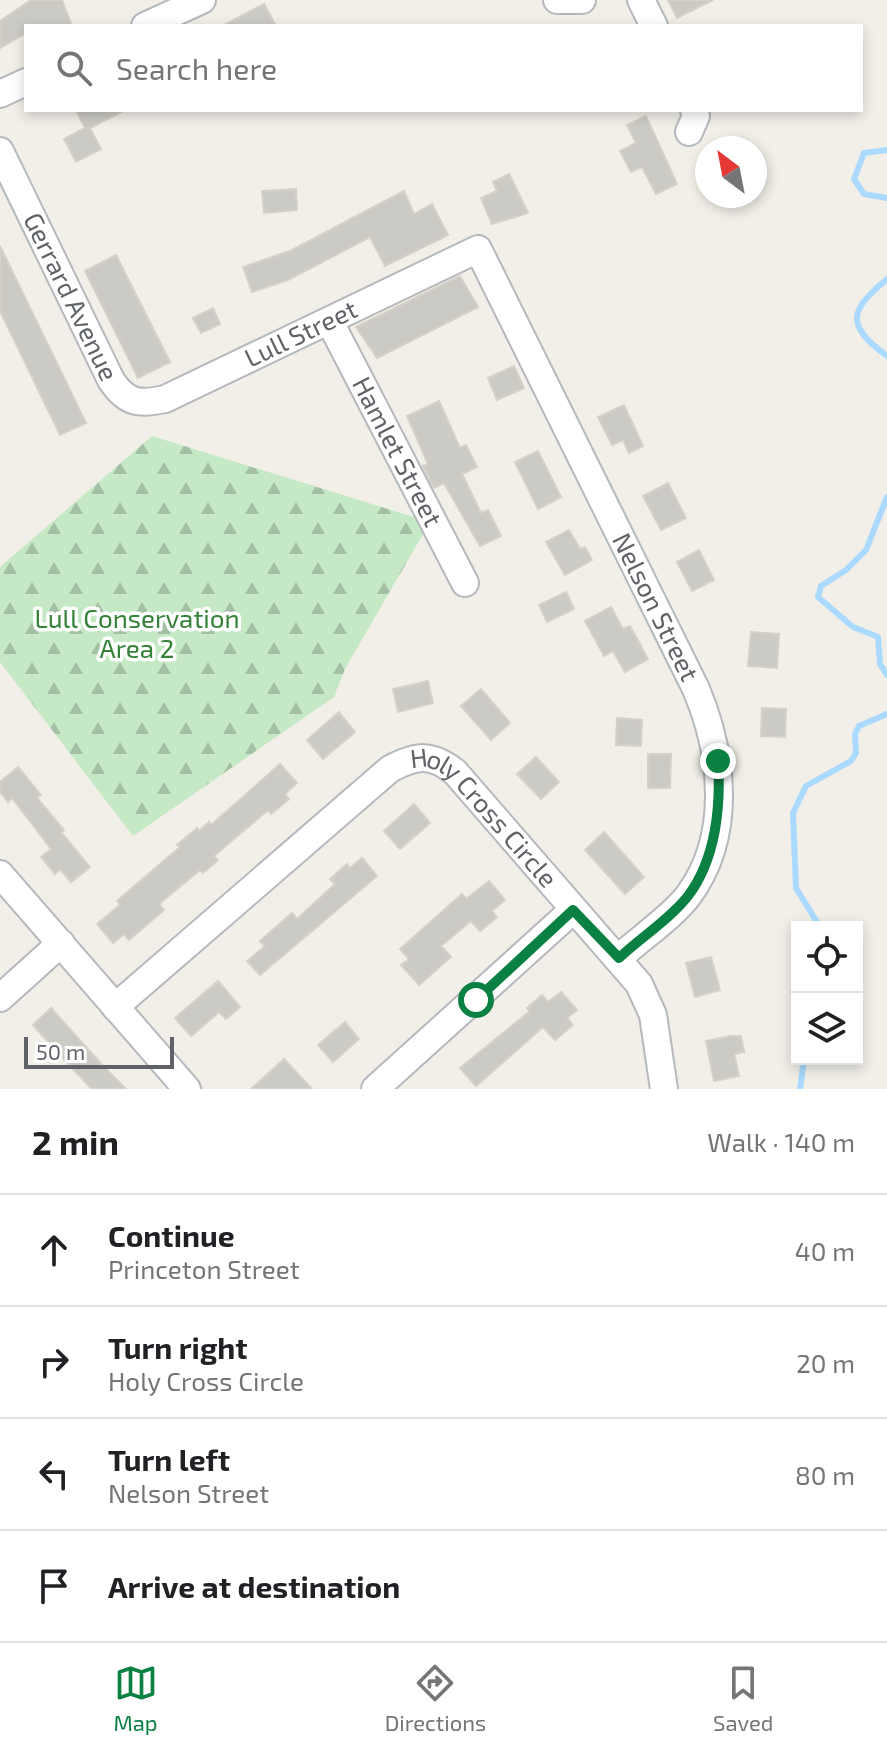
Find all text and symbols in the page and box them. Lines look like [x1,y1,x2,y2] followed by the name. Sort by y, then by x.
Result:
[24,24,863,112] search box
[52,46,96,90] icon: search
[116,50,277,86] text: Search here
[695,136,767,208] north arrow
[18,207,126,385] street label: Gerrard Avenue
[239,292,362,373] street label: Lull Street
[347,371,450,531] street label: Hamlet Street
[607,527,707,686] street label: Nelson Street
[34,602,240,663] park label: Lull Conservation Area 2
[408,740,565,893] street label: Holy Cross Circle
[700,743,736,779] route end
[791,921,863,1065] map controls
[791,921,863,993] button: locate
[458,982,494,1018] route start
[791,993,863,1065] button: layers
[24,1033,174,1069] scale bar
[36,1038,85,1064] text: 50 m
[32,1121,119,1162] text: 2 min
[707,1126,855,1157] text: Walk · 140 m
[108,1217,235,1253] text: Continue
[32,1228,76,1272] icon: ahead
[795,1235,855,1266] text: 40 m
[108,1253,300,1284] text: Princeton Street
[108,1329,248,1365] text: Turn right
[32,1340,76,1384] icon: right
[796,1347,855,1378] text: 20 m
[108,1365,304,1396] text: Holy Cross Circle
[108,1441,230,1477] text: Turn left
[32,1452,76,1496] icon: left
[795,1459,855,1490] text: 80 m
[108,1477,269,1508] text: Nelson Street
[32,1564,76,1608] icon: arrive
[108,1568,400,1604] text: Arrive at destination
[114,1661,158,1735] tab: Map
[385,1661,486,1735] tab: Directions
[713,1661,773,1735] tab: Saved

